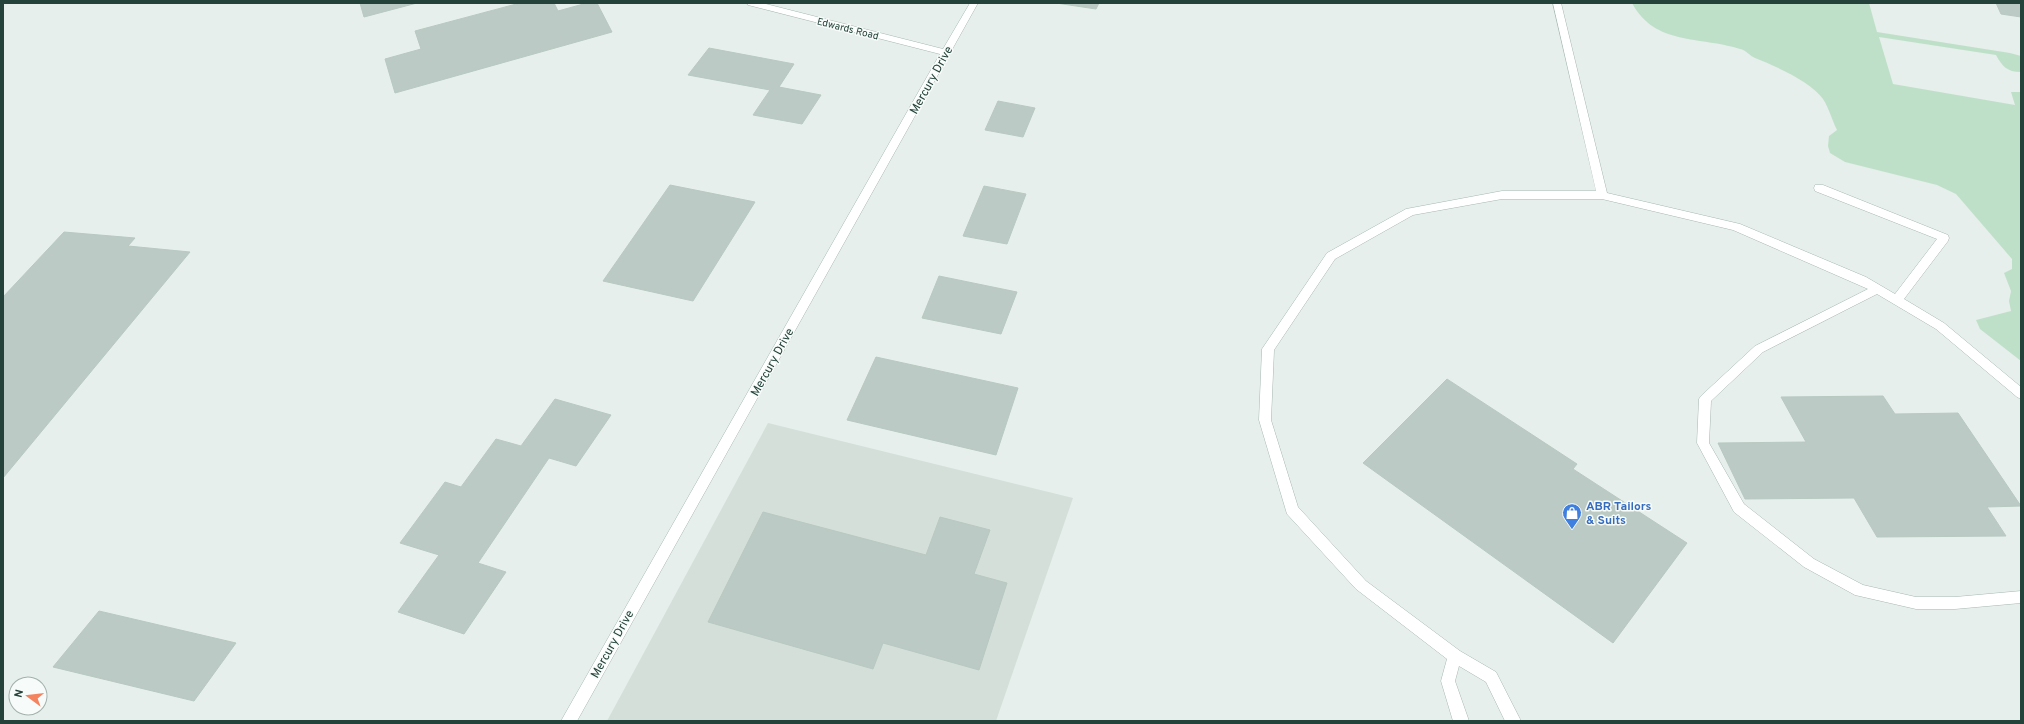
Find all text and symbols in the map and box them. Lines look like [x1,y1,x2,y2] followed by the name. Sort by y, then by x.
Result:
[815,16,880,43] street label: Edwards Road
[907,43,957,117] street label: Mercury Drive
[748,325,798,399] street label: Mercury Drive
[1586,499,1652,529] place label: ABR Tailors & Suits
[1561,502,1583,530] shop icon: ABR Tailors & Suits
[588,607,638,681] street label: Mercury Drive
[8,676,48,716] north arrow
[12,688,27,699] text: N

